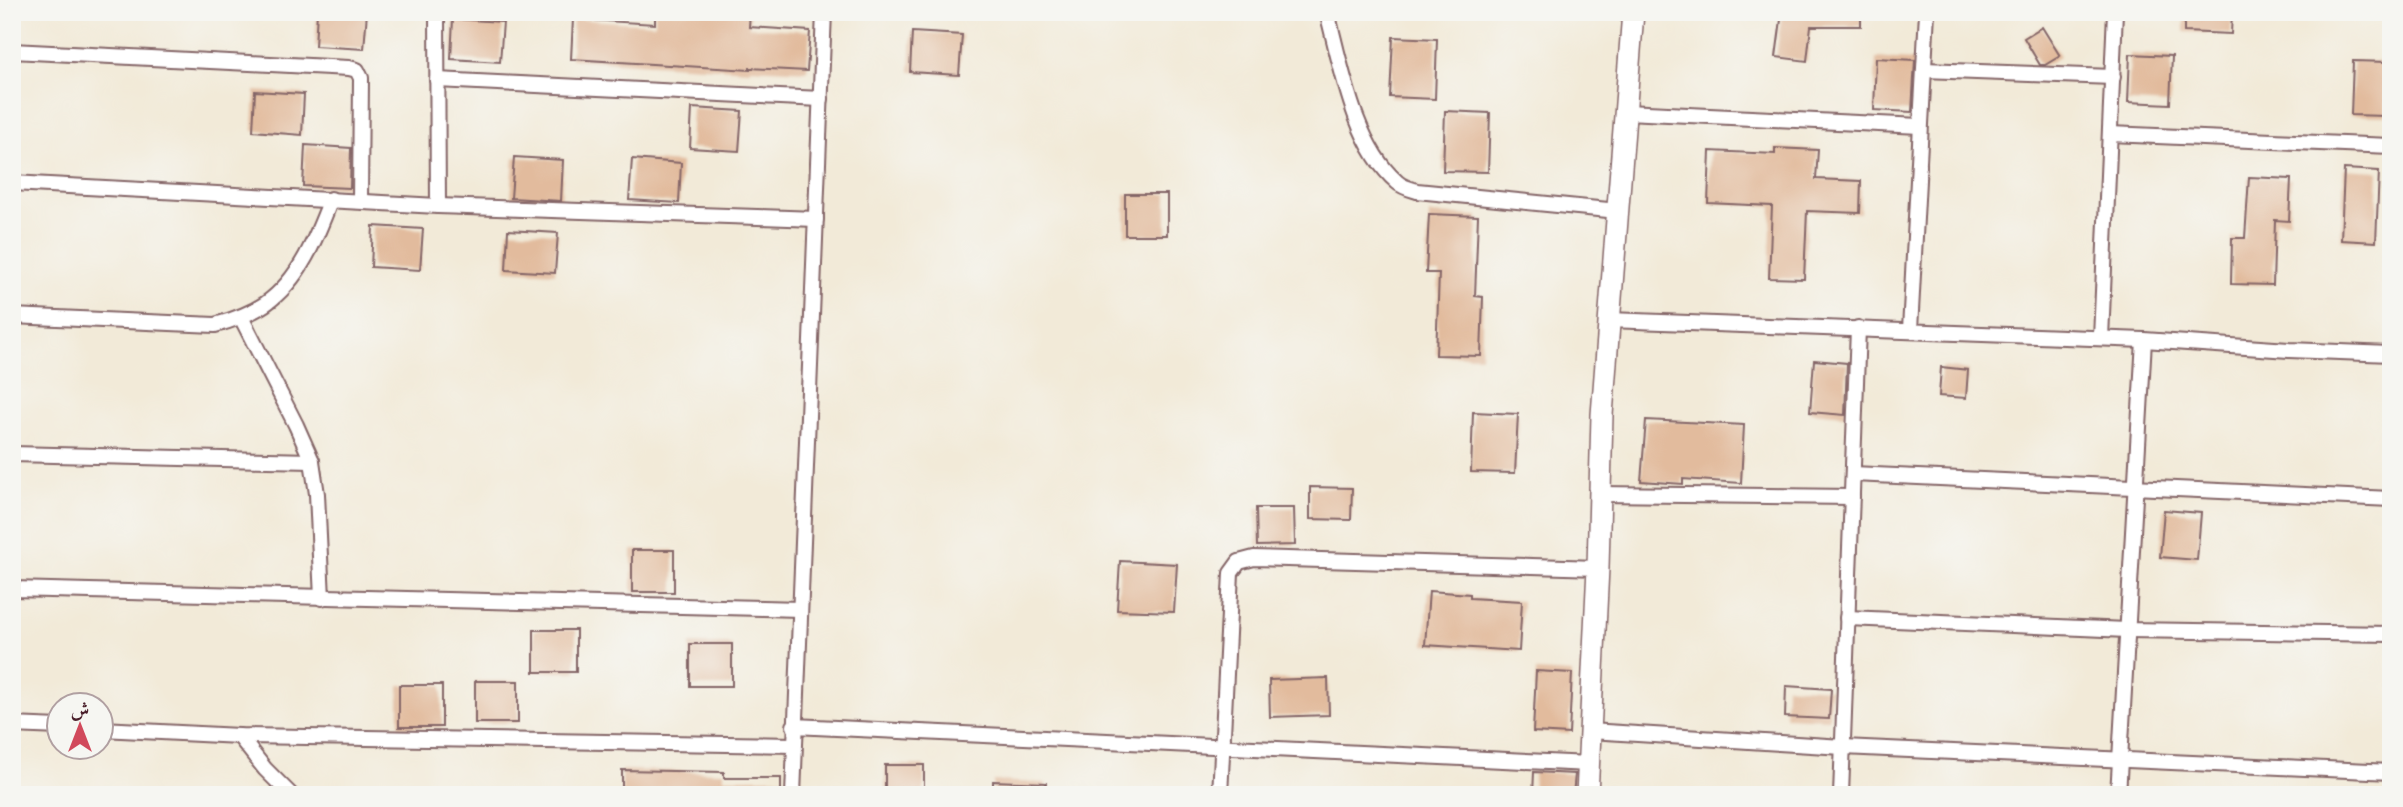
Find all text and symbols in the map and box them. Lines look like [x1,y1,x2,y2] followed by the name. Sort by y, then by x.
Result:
[46,692,116,762] north arrow
[71,702,89,721] text: ش

